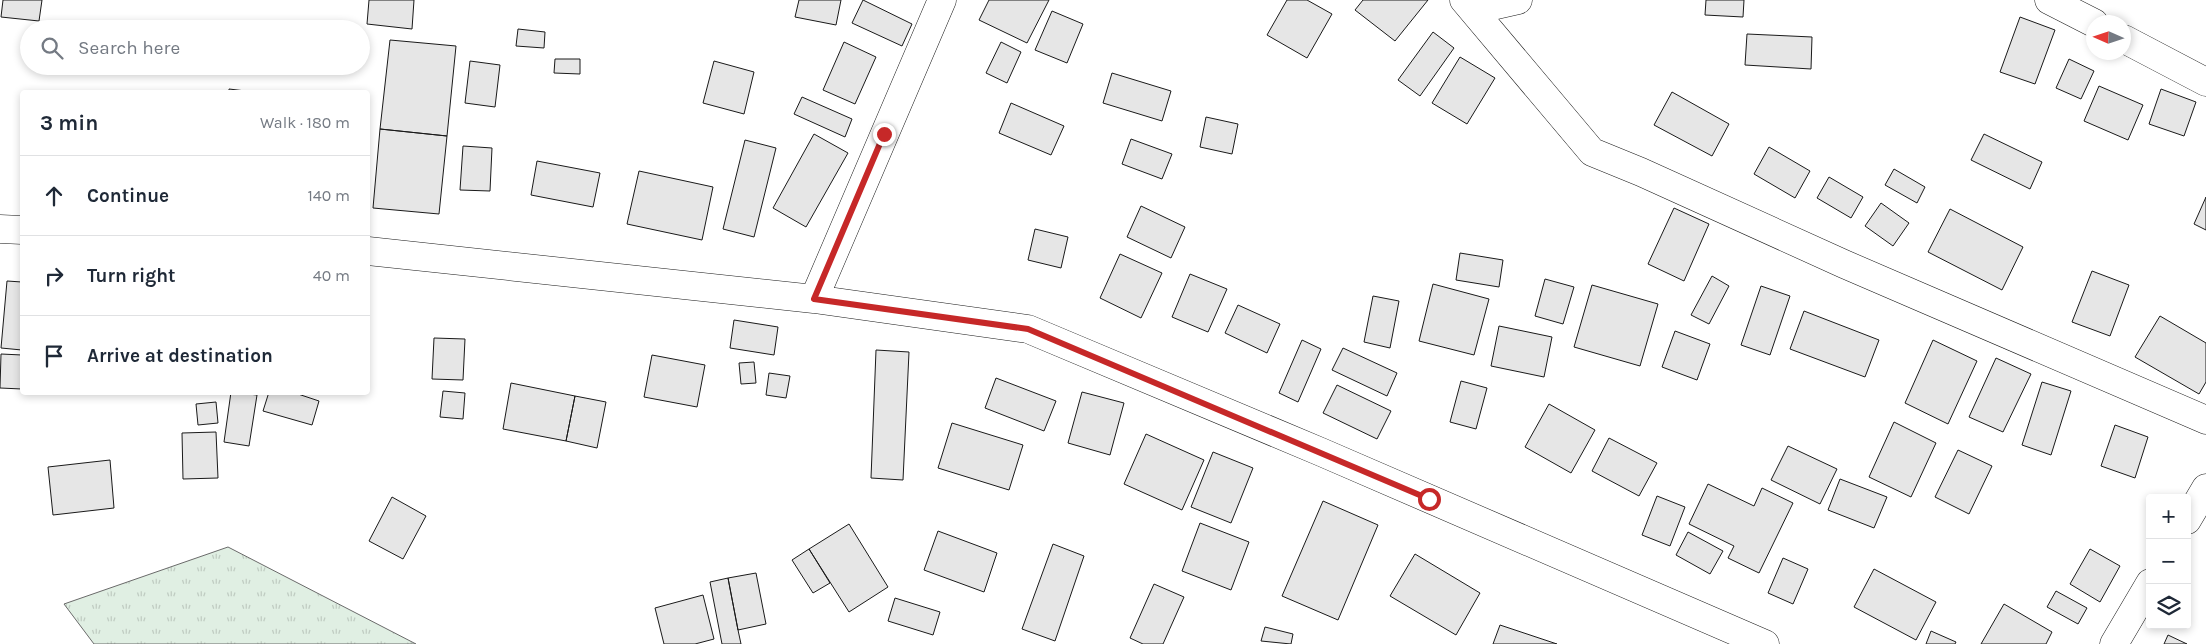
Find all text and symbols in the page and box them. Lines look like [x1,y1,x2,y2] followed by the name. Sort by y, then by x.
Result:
[2086,15,2131,60] north arrow
[20,20,370,75] search box
[38,34,66,62] icon: search
[78,37,180,59] text: Search here
[40,111,98,135] text: 3 min
[260,113,350,132] text: Walk · 180 m
[873,123,896,146] route end
[40,182,68,210] icon: ahead
[87,185,169,207] text: Continue
[308,186,350,205] text: 140 m
[40,262,68,290] icon: right
[87,265,176,287] text: Turn right
[313,266,350,285] text: 40 m
[40,342,68,370] icon: arrive
[87,345,273,367] text: Arrive at destination
[1418,488,1441,511] route start
[2146,494,2191,629] map controls
[2146,494,2191,539] button: +
[2146,539,2191,584] button: −
[2146,584,2191,629] button: layers

